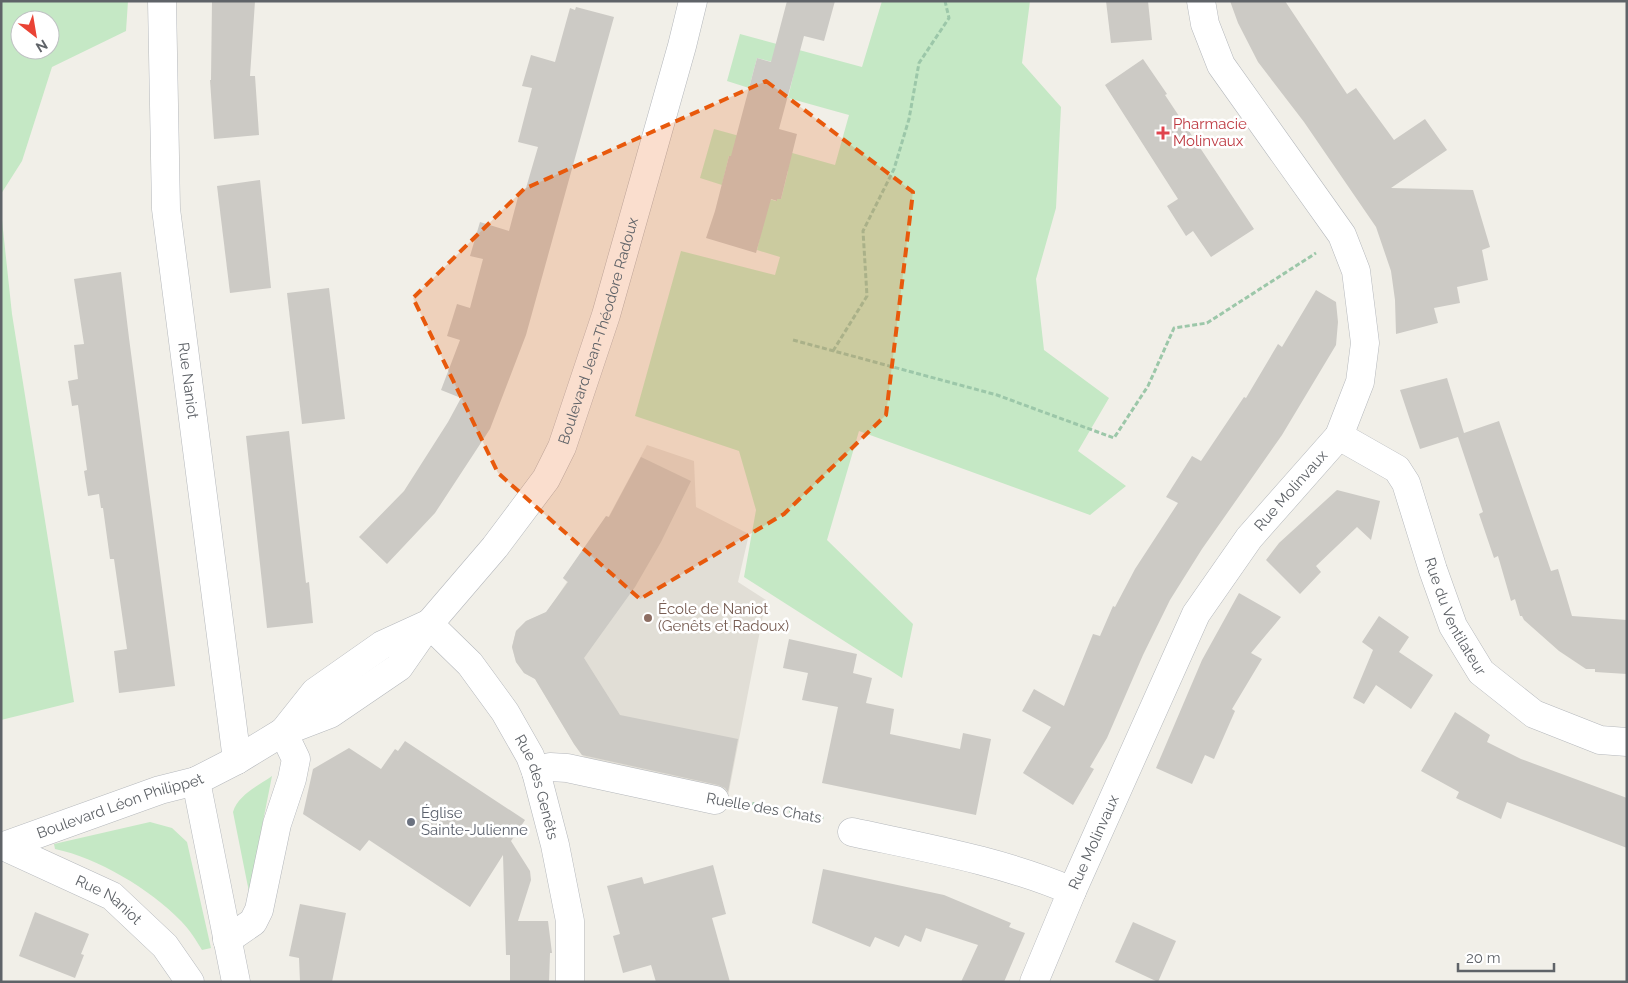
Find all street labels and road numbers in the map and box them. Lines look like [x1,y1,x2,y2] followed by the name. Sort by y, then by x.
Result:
[554,215,642,447] street label: Boulevard Jean-Théodore Radoux
[174,341,202,420] street label: Rue Naniot
[1250,446,1332,535] street label: Rue Molinvaux
[1421,555,1490,679] street label: Rue du Ventilateur
[511,731,562,842] street label: Rue des Genêts
[34,770,207,842] street label: Boulevard Léon Philippet
[705,789,823,827] street label: Ruelle des Chats
[1065,792,1123,892] street label: Rue Molinvaux
[72,871,145,928] street label: Rue Naniot

